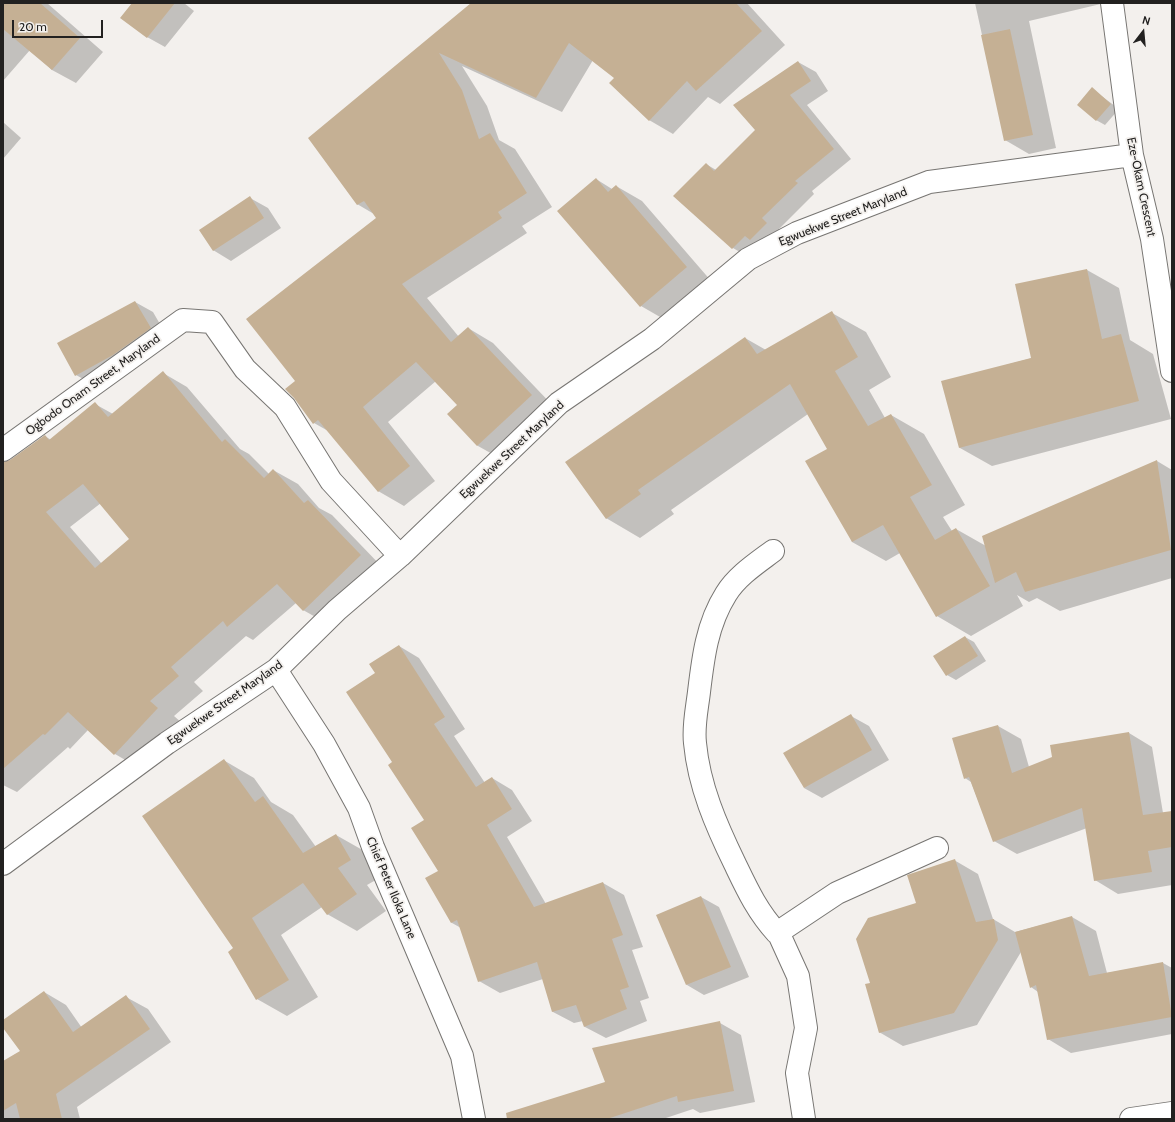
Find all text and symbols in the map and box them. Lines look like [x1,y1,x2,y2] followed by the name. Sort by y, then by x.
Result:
[14,12,105,38] scale bar
[1123,12,1163,52] north arrow
[1141,13,1152,28] text: N
[19,19,47,34] text: 20 m
[1123,136,1159,238] street label: Eze-Okam Crescent
[777,185,909,249] street label: Egwuekwe Street Maryland
[23,331,163,439] street label: Ogbodo Onam Street, Maryland
[457,398,567,502] street label: Egwuekwe Street Maryland
[165,658,285,748] street label: Egwuekwe Street Maryland
[363,835,419,941] street label: Chief Peter Iloka Lane

